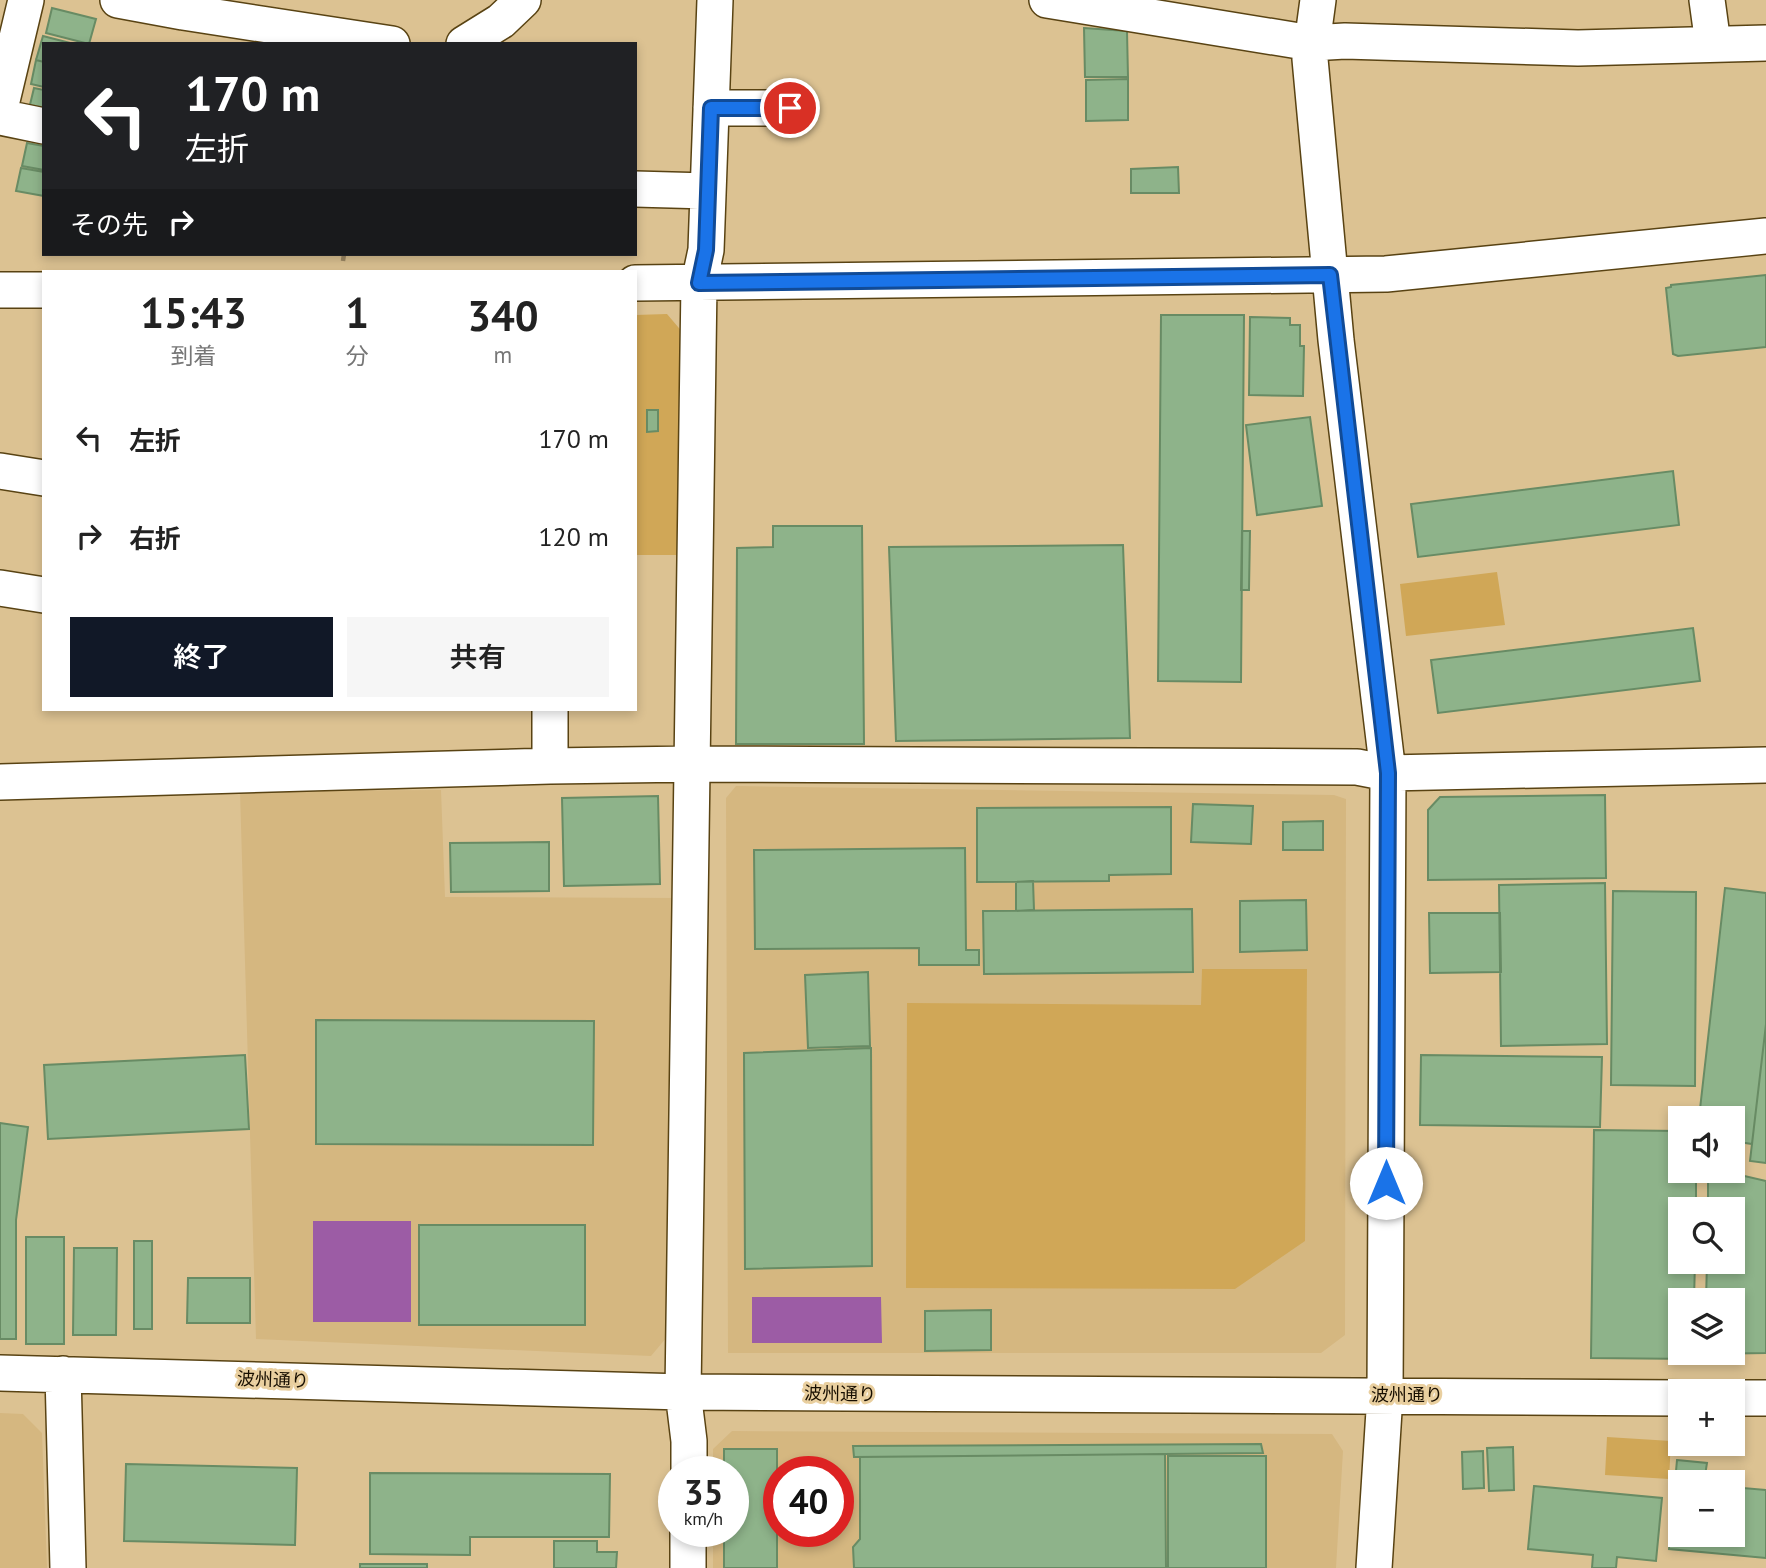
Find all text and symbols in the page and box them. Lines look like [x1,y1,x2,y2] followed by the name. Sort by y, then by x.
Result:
[185,61,320,125] text: 170 m
[70,70,161,161] icon: left
[760,78,820,138] pin
[771,89,809,127] icon: arrive
[185,127,249,169] text: 左折
[162,203,200,241] icon: right
[70,208,148,241] text: その先
[140,285,247,340] text: 15:43
[345,285,369,340] text: 1
[467,288,539,343] text: 340
[494,340,512,369] text: m
[171,341,217,370] text: 到着
[346,341,369,370] text: 分
[70,419,108,457] icon: left
[538,422,609,455] text: 170 m
[129,424,181,457] text: 左折
[70,517,108,555] icon: right
[538,520,609,553] text: 120 m
[129,522,181,555] text: 右折
[70,617,333,697] button: 終了
[347,617,609,697] button: 共有
[1668,1106,1745,1547] map controls
[1668,1106,1745,1183] button: sound
[1349,1146,1423,1220] position arrow
[1668,1197,1745,1274] button: search
[1668,1288,1745,1365] button: layers
[237,1367,309,1392] street label: 波州通り
[1668,1379,1745,1456] button: +
[804,1381,876,1406] street label: 波州通り
[1371,1383,1443,1406] street label: 波州通り
[763,1456,854,1547] speed limit sign: 40
[684,1469,723,1515] text: 35
[1668,1470,1745,1547] button: −
[684,1507,723,1530] text: km/h

